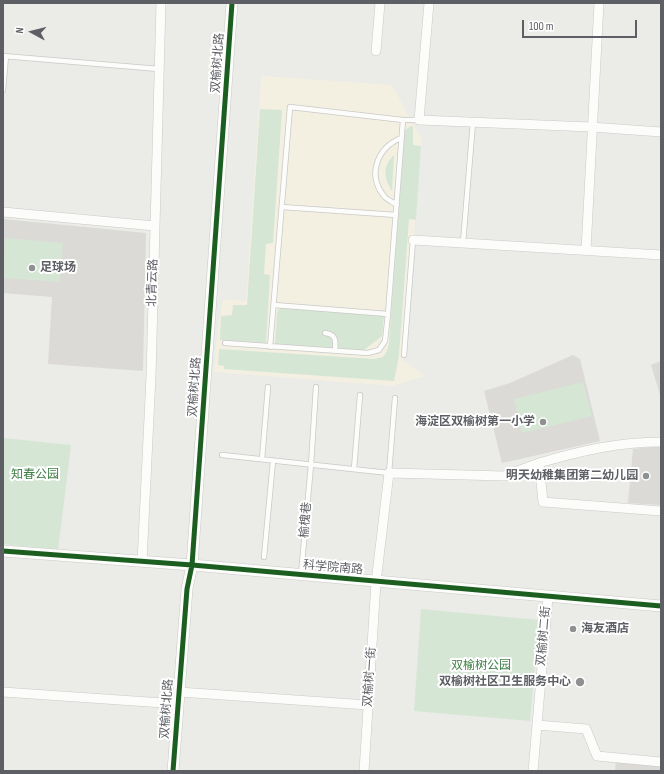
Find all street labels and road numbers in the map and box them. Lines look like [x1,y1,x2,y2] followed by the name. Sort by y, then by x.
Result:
[209,33,227,93] street label: 双榆树北路
[145,259,161,307] street label: 北青云路
[186,357,204,417] street label: 双榆树北路
[297,501,315,539] street label: 榆槐巷
[302,558,364,578] street label: 科学院南路
[534,605,554,667] street label: 双榆树二街
[361,647,379,707] street label: 双榆树一街
[158,679,176,739] street label: 双榆树北路

